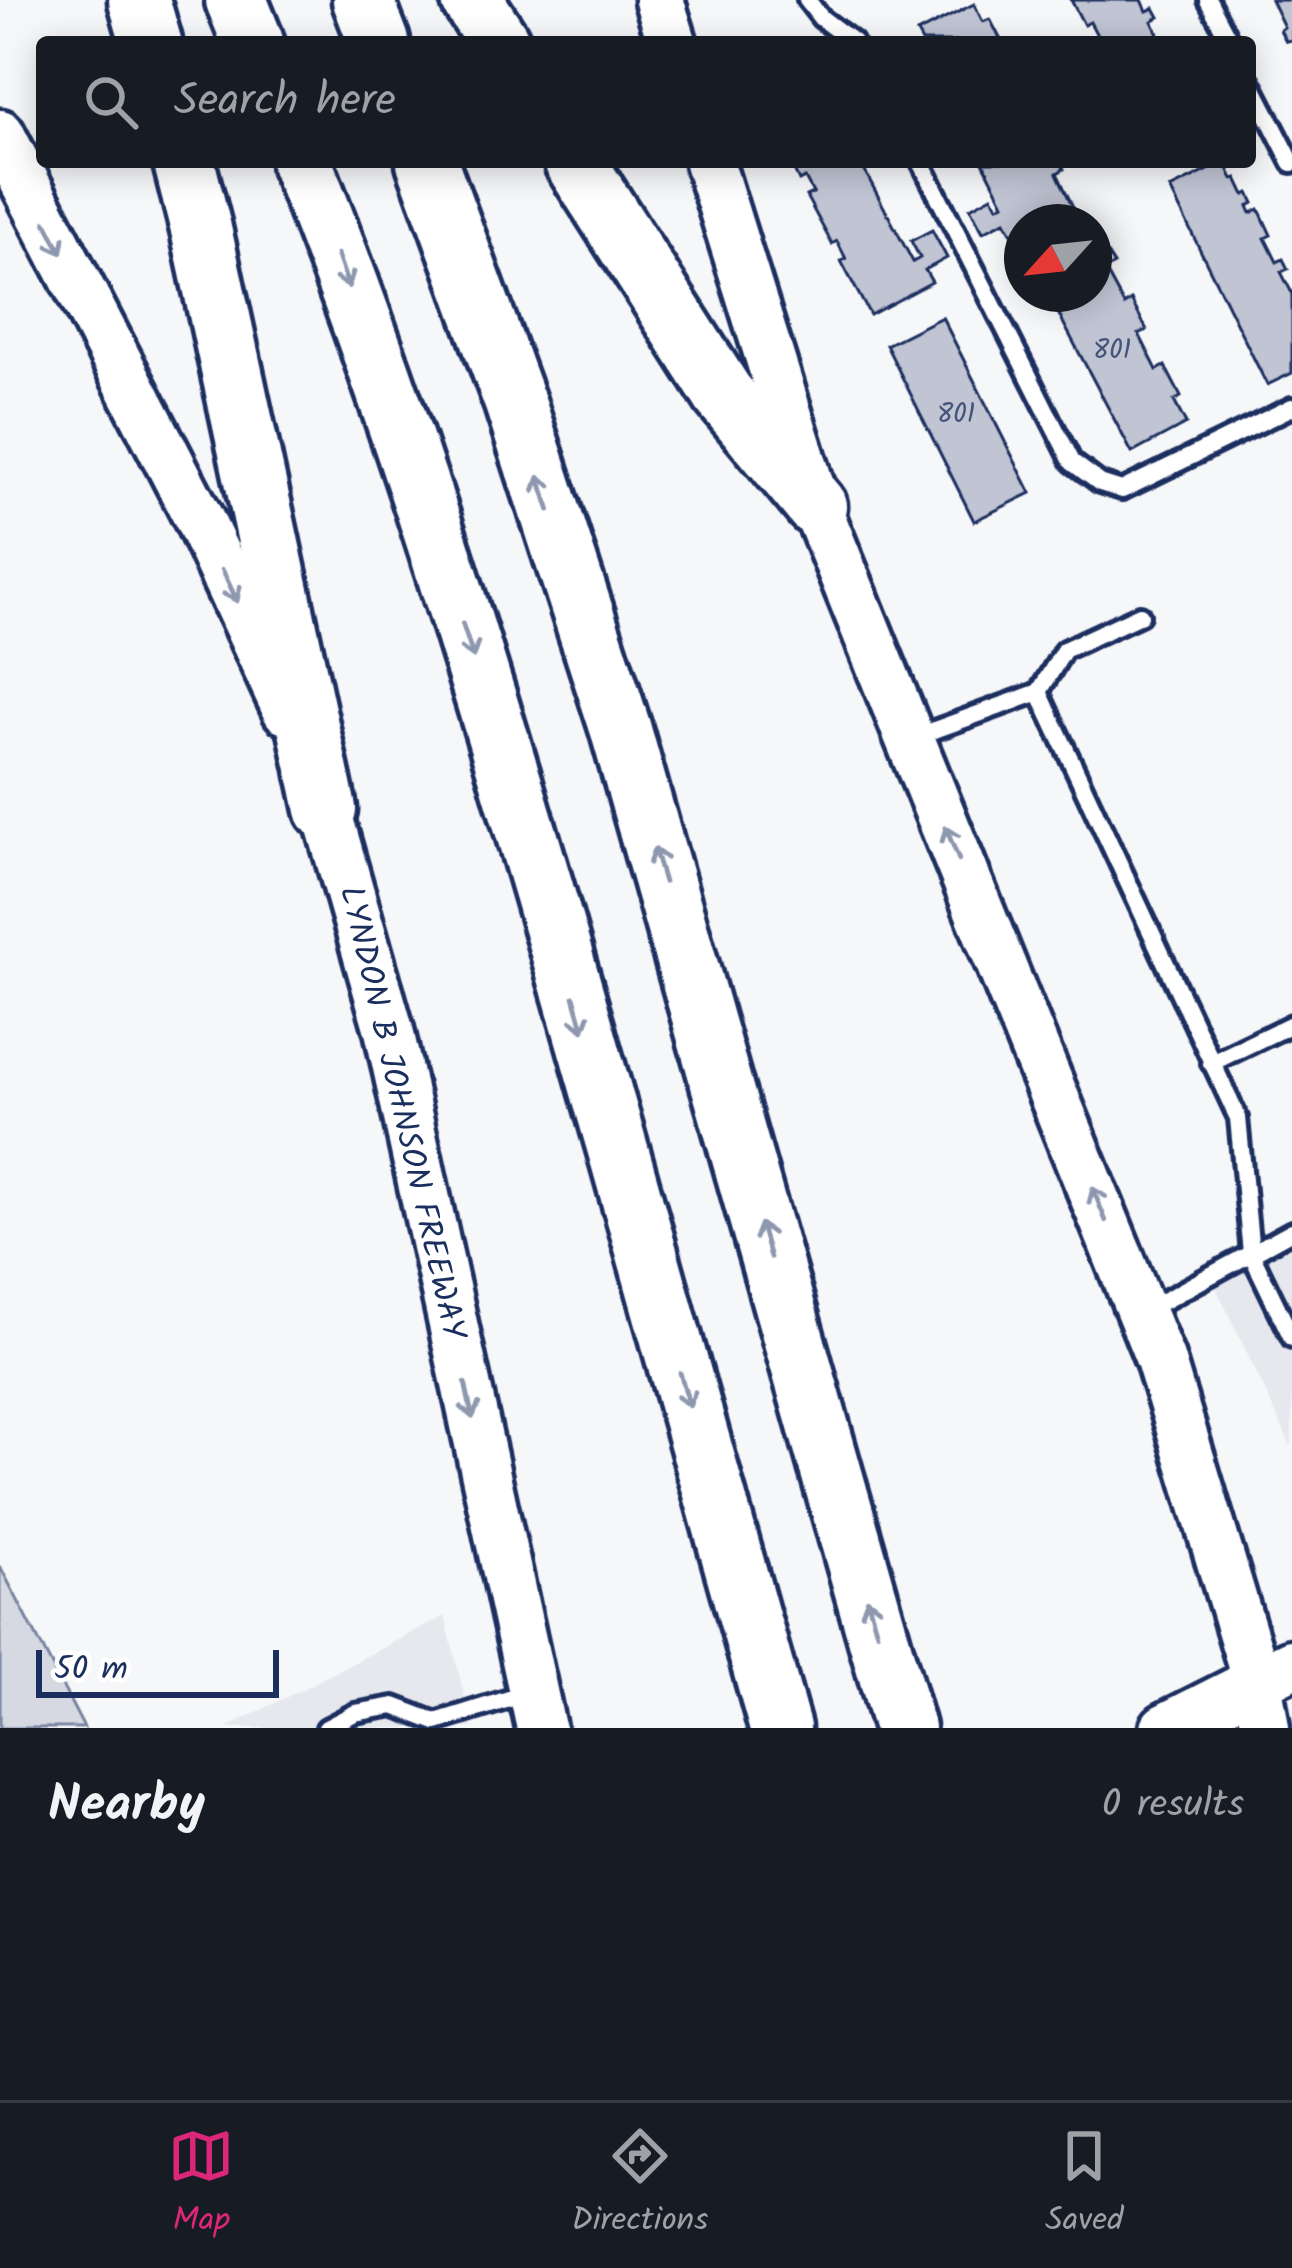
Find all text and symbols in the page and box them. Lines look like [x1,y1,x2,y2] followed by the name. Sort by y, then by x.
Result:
[36,36,1256,168] search box
[174,66,396,138] text: Search here
[78,69,144,135] icon: search
[1004,204,1112,312] north arrow
[43,220,66,255] one-way arrow
[334,252,355,289] one-way arrow
[1093,329,1131,372] house number: 801
[937,393,975,436] house number: 801
[531,475,553,513] one-way arrow
[221,567,243,603] one-way arrow
[458,621,480,659] one-way arrow
[940,825,961,862] one-way arrow
[646,847,668,885] one-way arrow
[323,881,479,1347] street label: LYNDON B JOHNSON FREEWAY
[569,995,591,1033] one-way arrow
[1087,1187,1108,1224] one-way arrow
[753,1222,775,1260] one-way arrow
[675,1370,697,1408] one-way arrow
[458,1381,481,1419] one-way arrow
[860,1597,882,1635] one-way arrow
[36,1644,279,1697] scale bar
[54,1644,128,1697] text: 50 m
[48,1766,205,1847] text: Nearby
[1102,1775,1244,1837] text: 0 results
[168,2123,234,2248] tab: Map
[571,2123,708,2248] tab: Directions
[1045,2123,1124,2248] tab: Saved

